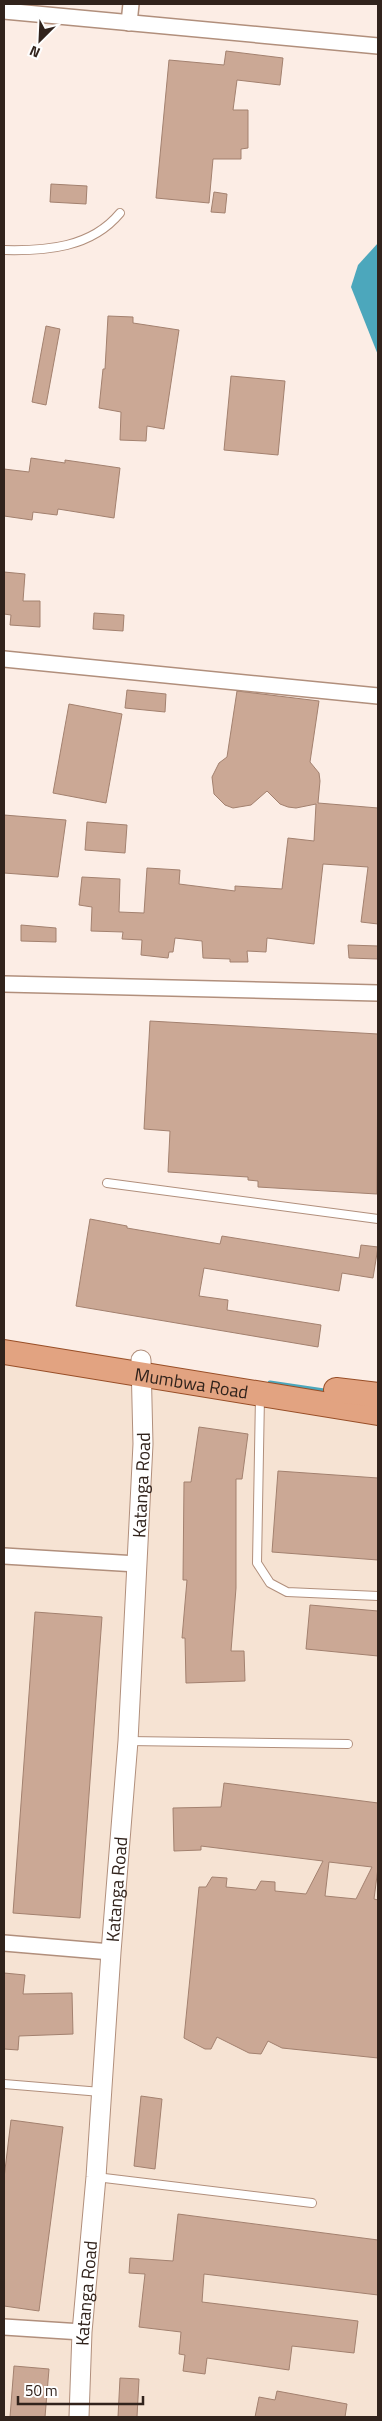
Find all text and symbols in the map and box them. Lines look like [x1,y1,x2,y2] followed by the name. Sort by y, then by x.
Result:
[15,15,65,65] north arrow
[26,41,43,64] text: N
[133,1360,250,1405] street label: Mumbwa Road
[125,1432,157,1539] street label: Katanga Road
[98,1836,134,1943] street label: Katanga Road
[68,2239,104,2346] street label: Katanga Road
[18,2374,142,2406] scale bar
[25,2379,58,2402] text: 50 m

